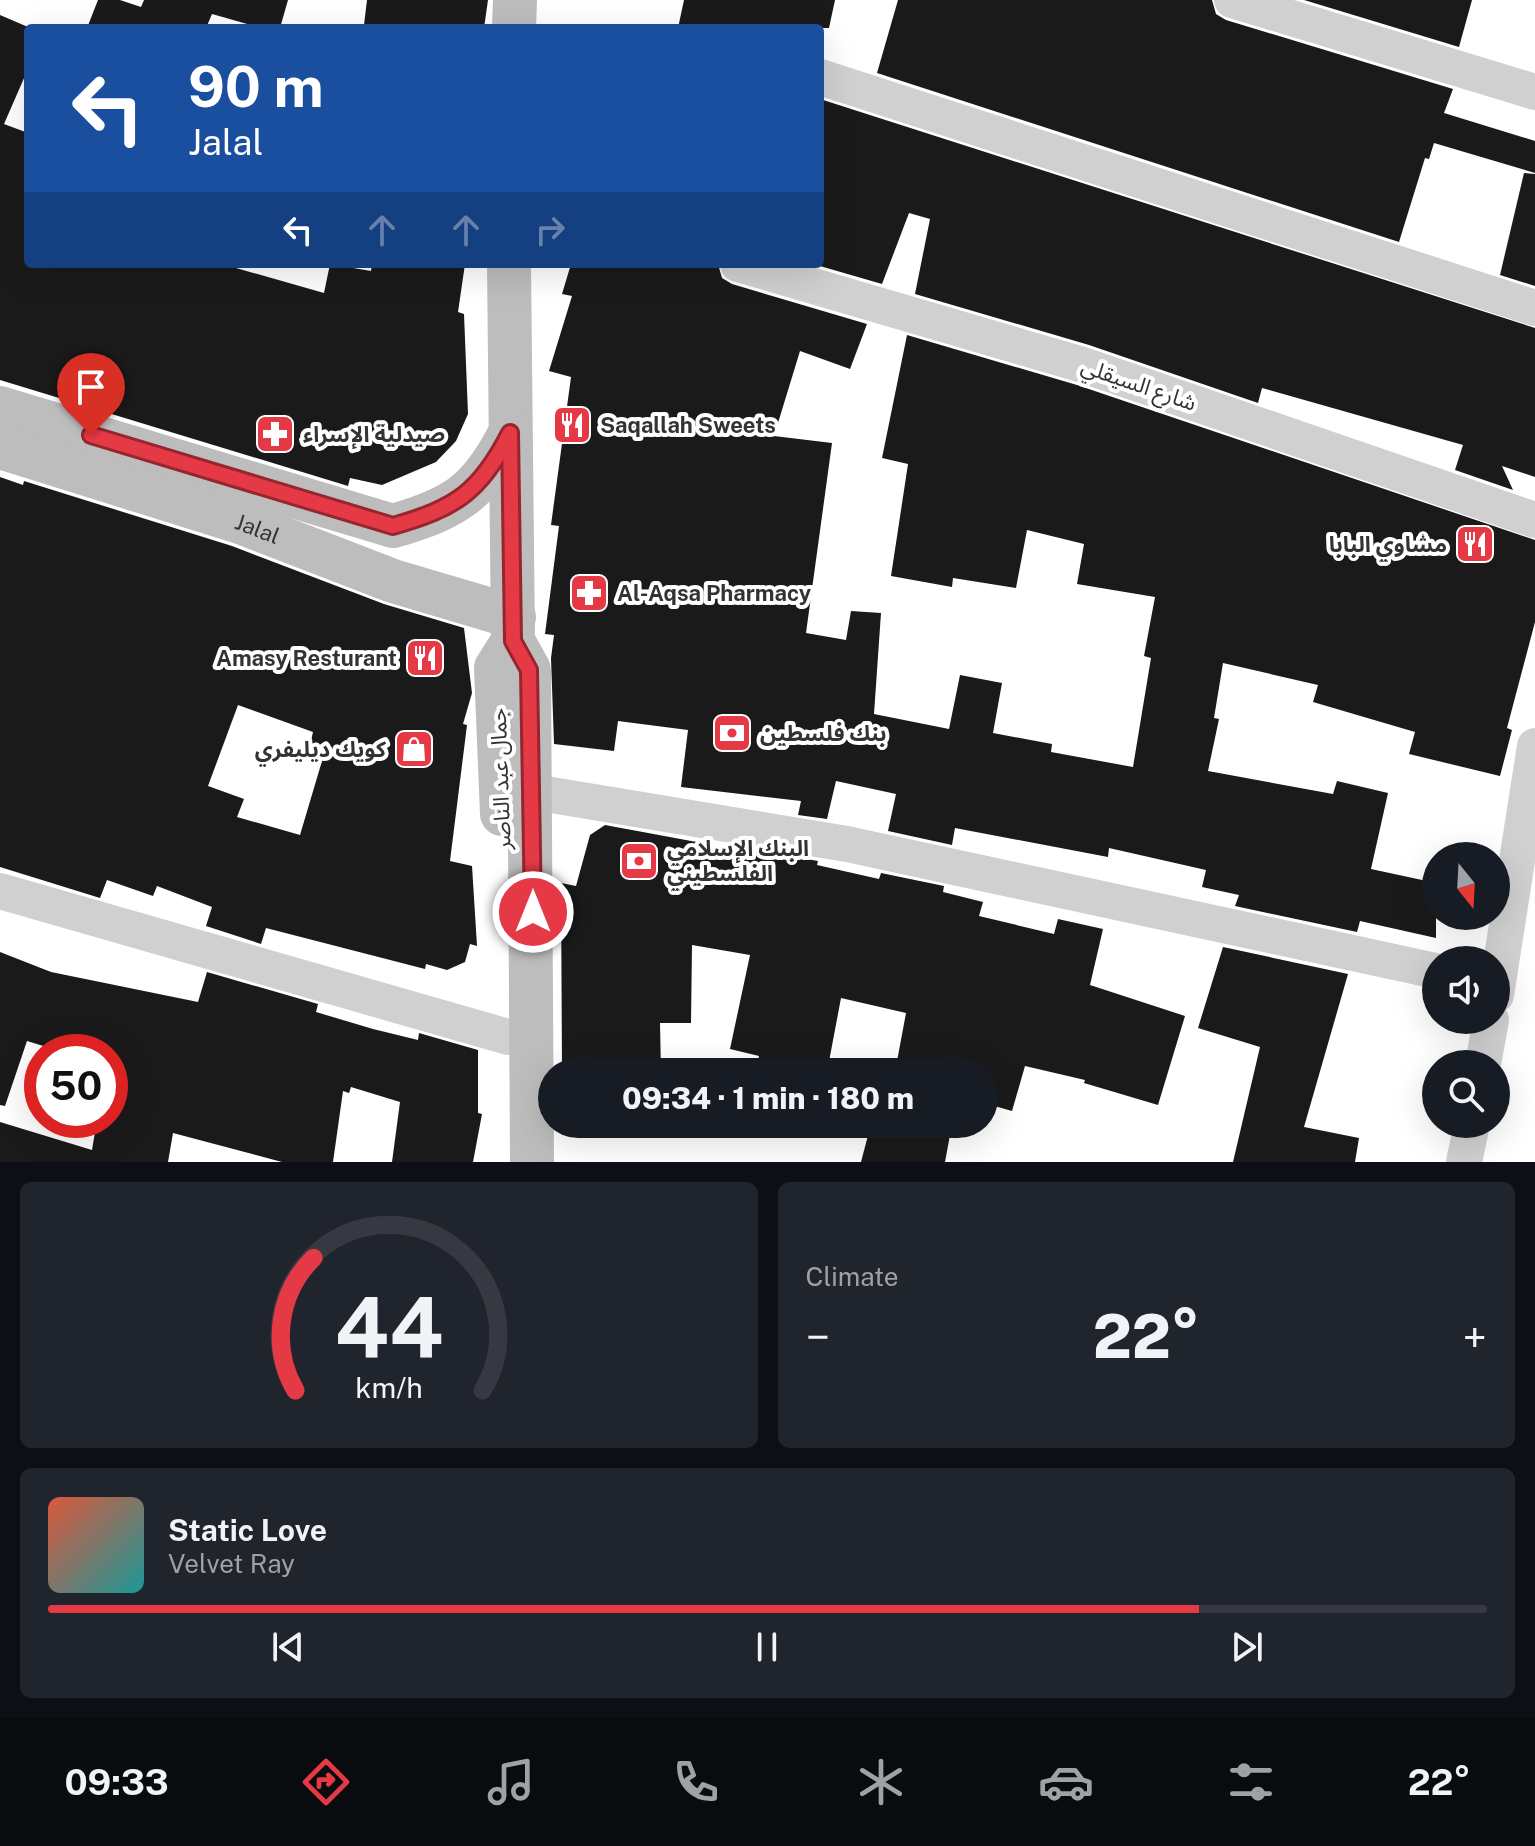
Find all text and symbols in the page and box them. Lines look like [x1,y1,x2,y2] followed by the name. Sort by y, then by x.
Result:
[188,54,324,120] text: 90 m
[56,56,160,160] icon: left
[188,121,263,163] text: Jalal
[276,208,320,252] icon: left
[360,208,404,252] icon: ahead
[444,208,488,252] icon: ahead
[528,208,572,252] icon: right
[1077,352,1200,420] street label: شارع السيقلي
[57,353,125,435] pin
[69,365,113,409] icon: arrive
[551,404,593,446] restaurant icon: Saqallah Sweets
[600,412,776,438] place label: Saqallah Sweets
[254,413,296,455] pharmacy icon: صيدلية الإسراء
[303,421,445,450] place label: صيدلية الإسراء
[232,508,284,549] street label: Jalal
[1454,523,1496,565] restaurant icon: مشاوي البابا
[1329,531,1447,562] place label: مشاوي البابا
[568,572,610,614] pharmacy icon: Al-Aqsa Pharmacy
[617,580,812,606] place label: Al-Aqsa Pharmacy
[404,637,446,679] restaurant icon: Amasy Resturant
[216,645,397,671] place label: Amasy Resturant
[485,708,516,851] street label: جمال عبد الناصر
[711,712,753,754] bank icon: بنك فلسطين
[760,720,886,746] place label: بنك فلسطين
[393,728,435,770] shop icon: كويك ديليفري
[255,736,387,767] place label: كويك ديليفري
[667,835,809,891] place label: البنك الإسلامي الفلسطيني
[618,840,660,882] bank icon: البنك الإسلامي الفلسطيني
[1422,842,1510,930] north arrow
[1422,842,1510,1138] map controls
[491,870,575,954] position arrow
[1422,946,1510,1034] button: sound
[24,1034,128,1138] speed limit sign: 50
[1422,1050,1510,1138] button: search
[622,1080,914,1116] text: 09:34 · 1 min · 180 m
[806,1261,899,1292] text: Climate
[334,1278,443,1376] text: 44
[1093,1301,1200,1372] text: 22°
[806,1311,830,1363] text: −
[1463,1311,1487,1363] text: +
[355,1371,422,1404] text: km/h
[168,1512,327,1548] text: Static Love
[168,1548,295,1579] text: Velvet Ray
[266,1625,310,1669] icon: previous
[745,1625,789,1669] icon: pause
[1225,1625,1269,1669] icon: next
[298,1754,354,1810] icon: directions
[483,1754,539,1810] icon: music
[668,1754,724,1810] icon: phone
[853,1754,909,1810] icon: climate
[1038,1754,1094,1810] icon: car
[1223,1754,1279,1810] icon: filters
[64,1761,169,1803] text: 09:33
[1408,1761,1470,1803] text: 22°

